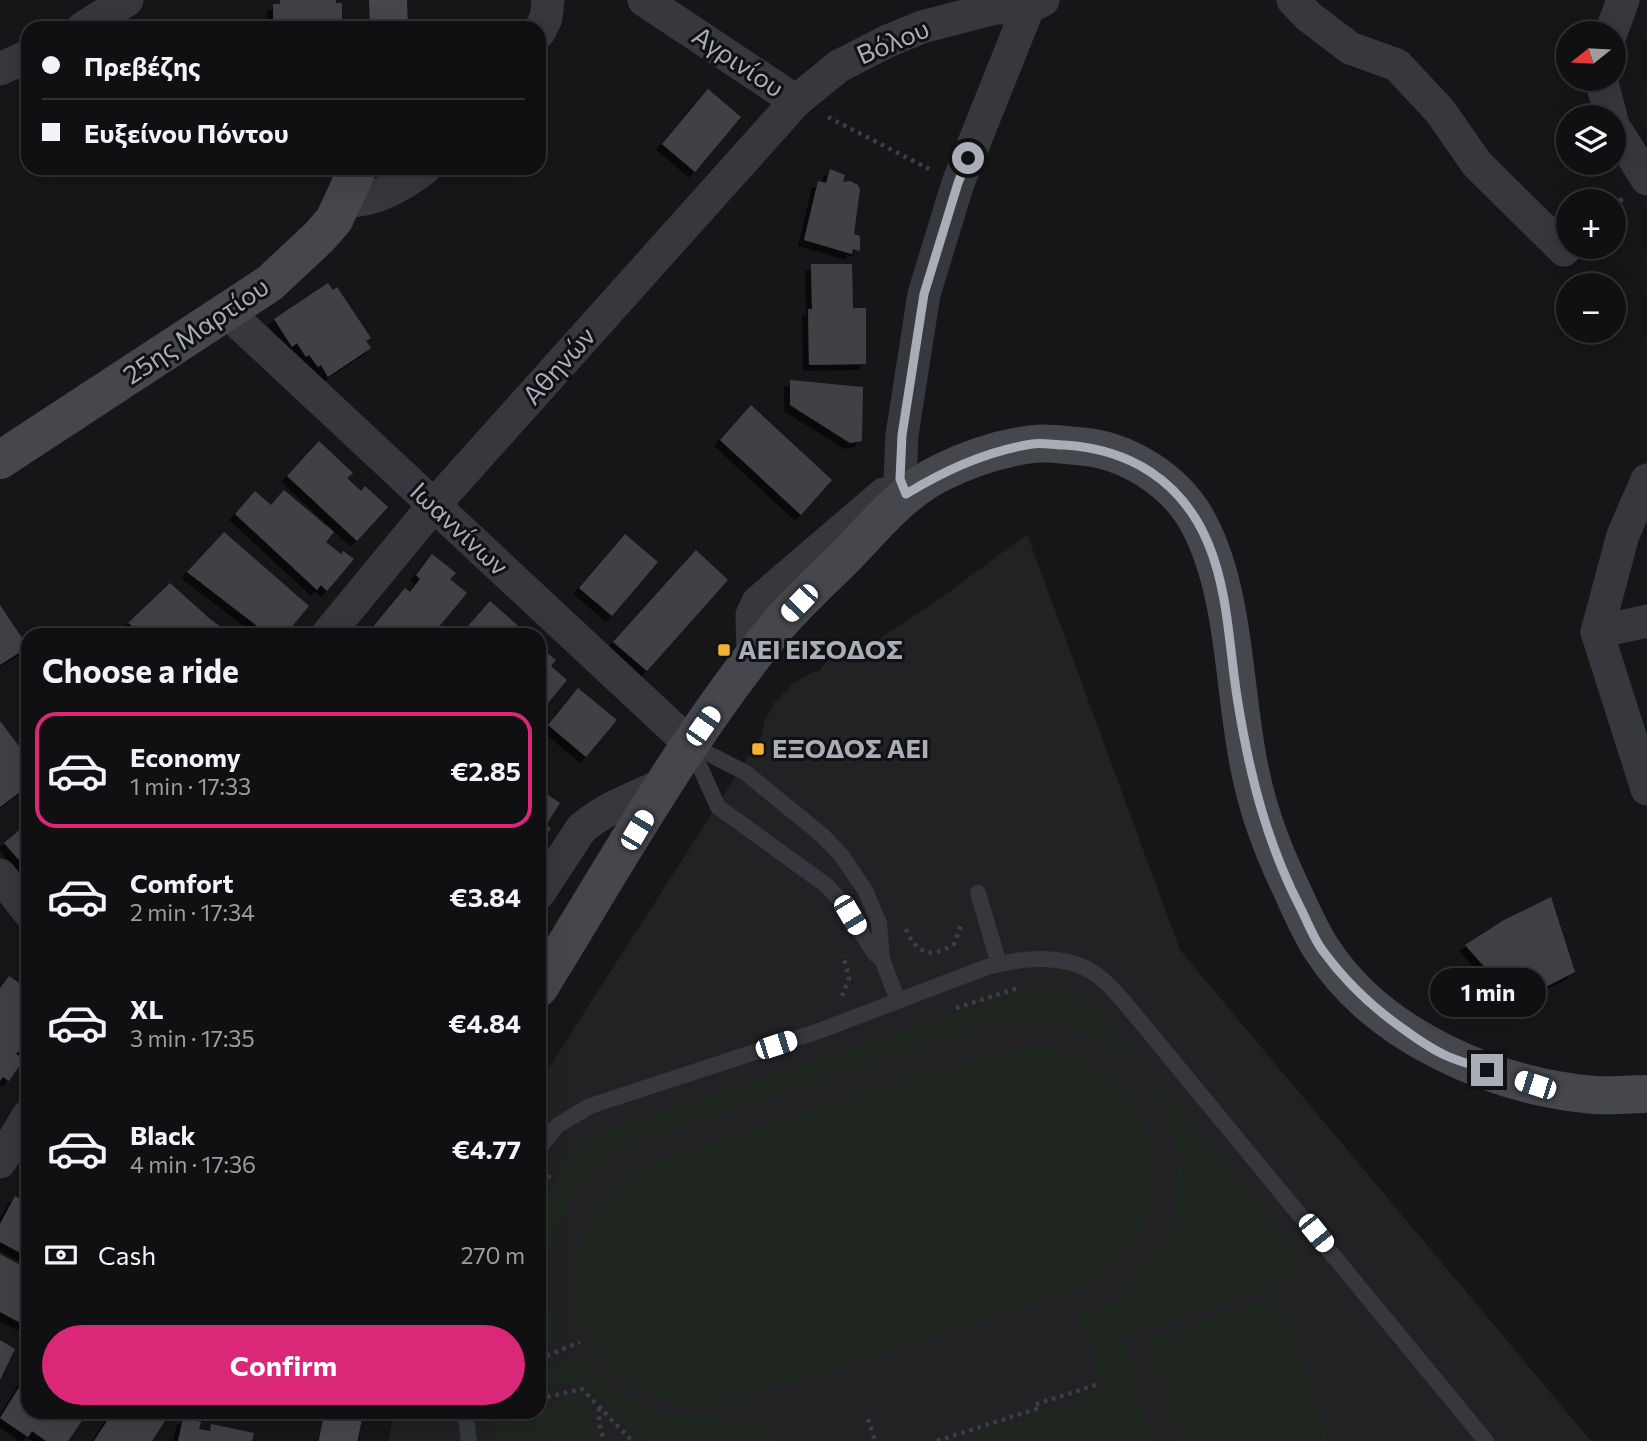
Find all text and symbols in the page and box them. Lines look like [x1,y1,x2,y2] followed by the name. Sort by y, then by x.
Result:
[852,12,933,70] street label: Βόλου
[687,19,790,103] street label: Αγρινίου
[1556,21,1626,91] north arrow
[1556,21,1626,343] map controls
[84,50,201,81] text: Πρεβέζης
[1556,105,1626,175] button: layers
[84,117,289,148] text: Ευξείνου Πόντου
[952,142,984,174] route start
[1556,189,1626,259] button: +
[117,270,274,390] street label: 25ης Μαρτίου
[1556,273,1626,343] button: −
[515,320,601,410] street label: Αθηνών
[405,475,515,581] street label: Ιωαννίνων
[777,581,822,625] car
[738,633,903,664] place label: ΑΕΙ ΕΙΣΟΔΟΣ
[716,642,732,658] marker: ΑΕΙ ΕΙΣΟΔΟΣ
[42,650,239,690] text: Choose a ride
[683,703,724,749] car
[772,732,929,763] place label: ΕΞΟΔΟΣ ΑΕΙ
[46,739,109,802] icon: car
[130,741,241,772] text: Economy
[750,741,766,757] marker: ΕΞΟΔΟΣ ΑΕΙ
[450,755,521,786] text: €2.85
[130,772,251,800] text: 1 min · 17:33
[618,807,657,853] car
[46,865,109,928] icon: car
[130,867,233,898] text: Comfort
[449,881,521,912] text: €3.84
[831,892,870,938] car
[130,898,255,926] text: 2 min · 17:34
[1429,968,1545,1018] callout: 1 min
[1461,978,1515,1006] text: 1 min
[46,991,109,1054] icon: car
[130,993,164,1024] text: XL
[448,1007,521,1038] text: €4.84
[130,1024,255,1052] text: 3 min · 17:35
[753,1029,800,1061] car
[1471,1054,1503,1086] route end
[1512,1069,1559,1101] car
[46,1117,109,1180] icon: car
[130,1119,196,1150] text: Black
[452,1133,521,1164] text: €4.77
[130,1150,256,1178] text: 4 min · 17:36
[1295,1210,1338,1256] car
[42,1236,80,1274] icon: cash
[98,1239,156,1270] text: Cash
[461,1241,525,1269] text: 270 m
[42,1325,525,1405] button: Confirm

